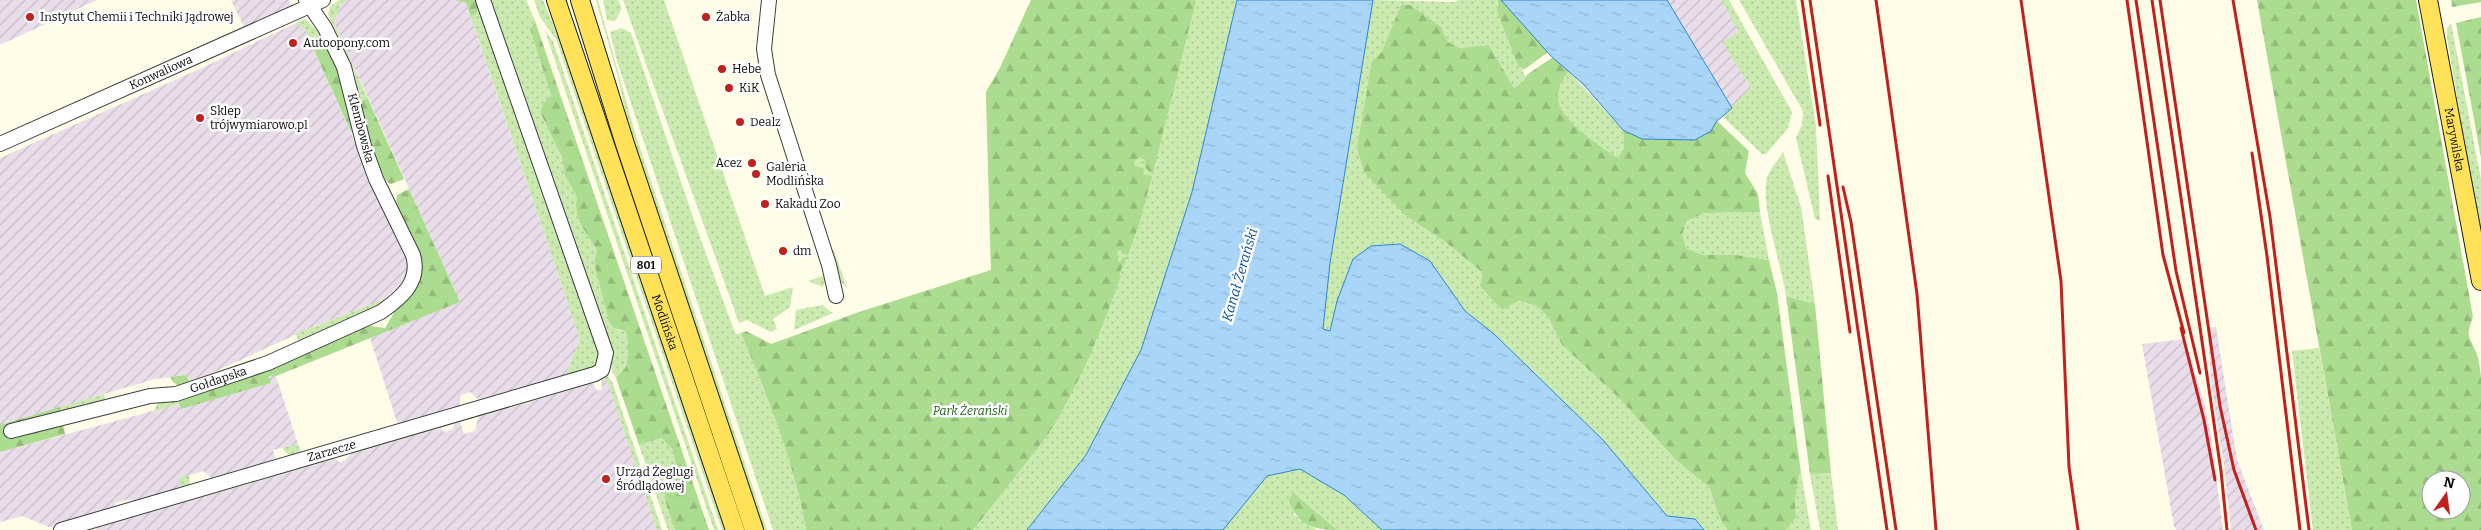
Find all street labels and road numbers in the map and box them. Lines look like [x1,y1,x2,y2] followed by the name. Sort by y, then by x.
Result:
[127,52,195,93] street label: Konwaliowa
[345,92,377,165] street label: Klembowska
[2441,107,2467,173] street label: Marywilska
[631,256,661,274] road number: 801
[649,292,681,352] street label: Modlińska
[188,364,249,396] street label: Gołdapska
[306,437,358,465] street label: Zarzecze

